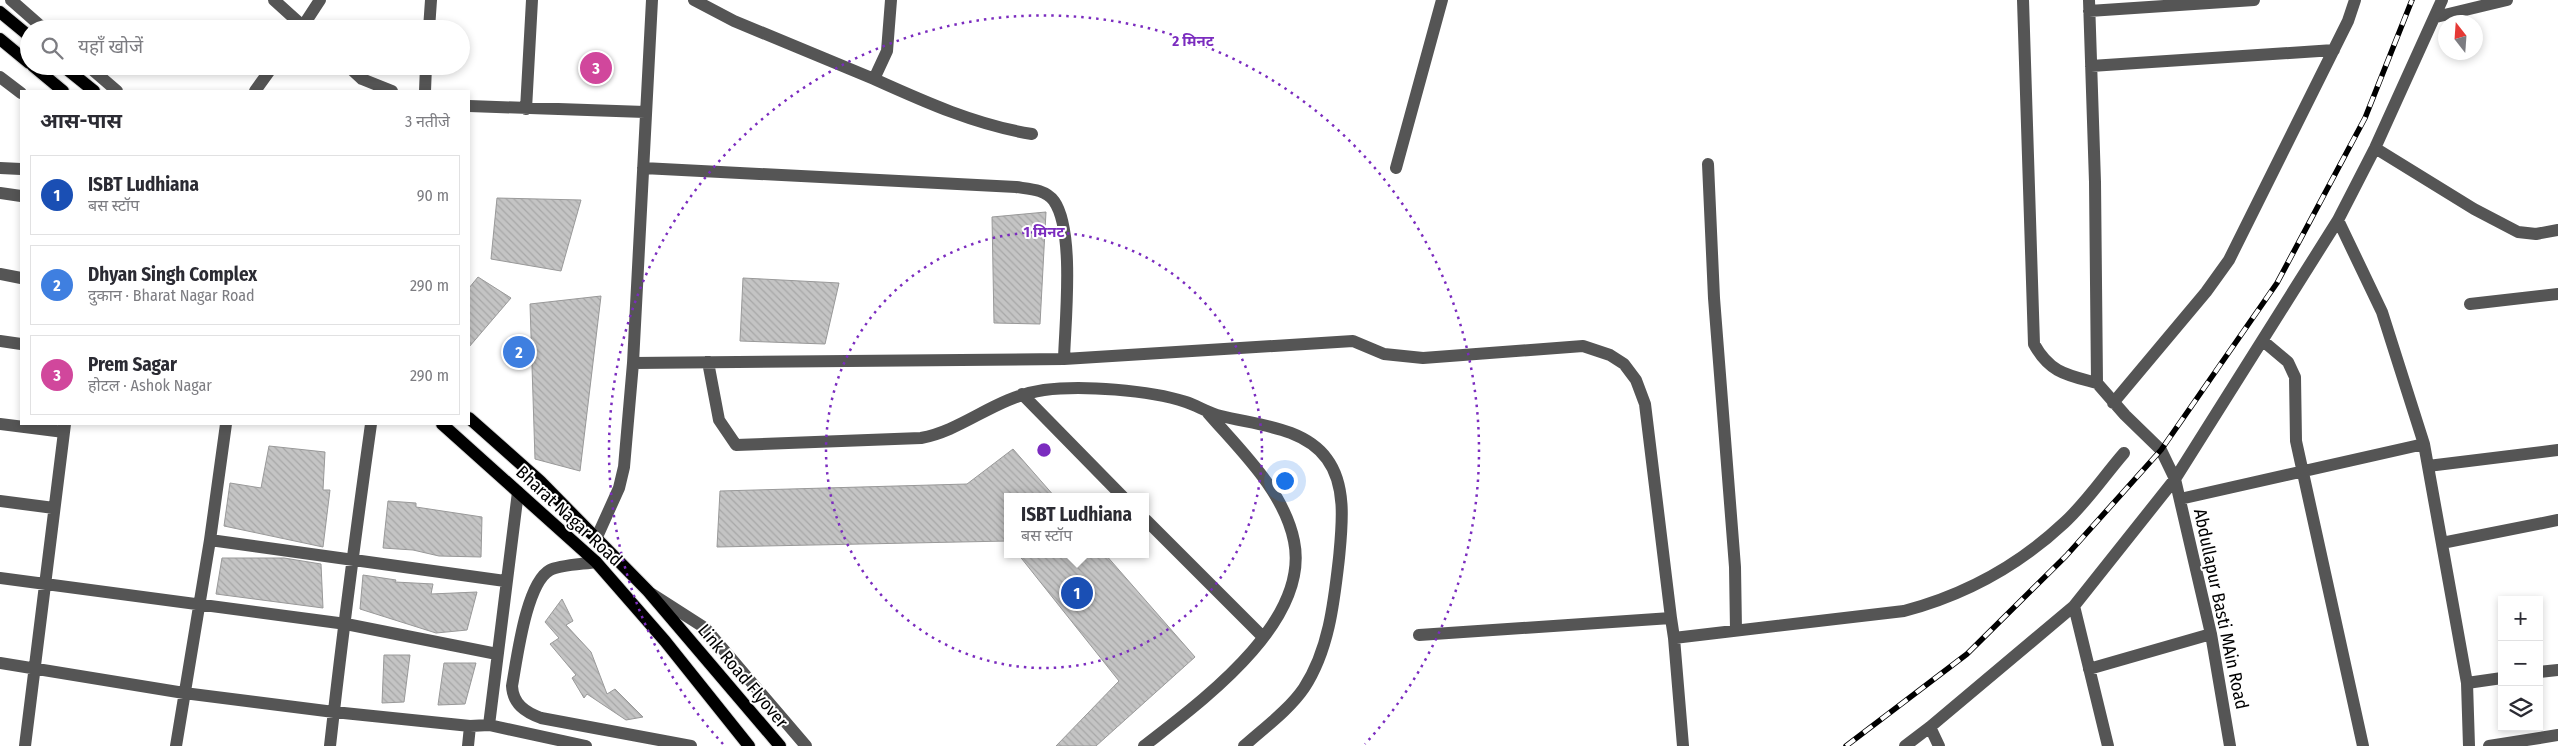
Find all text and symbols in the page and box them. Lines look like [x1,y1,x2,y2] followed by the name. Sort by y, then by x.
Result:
[2438,15,2483,60] north arrow
[20,20,470,75] search box
[1171,32,1215,50] text: 2 मिनट
[38,34,66,62] icon: search
[78,35,143,58] text: यहाँ खोजें
[580,49,612,87] pin: 3
[40,108,122,134] text: आस-पास
[405,112,450,131] text: 3 नतीजे
[88,173,199,196] text: ISBT Ludhiana
[54,186,60,205] text: 1
[417,186,449,205] text: 90 m
[88,196,139,215] text: बस स्टॉप
[1024,223,1065,241] text: 1 मिनट
[88,263,257,286] text: Dhyan Singh Complex
[53,276,61,295] text: 2
[410,276,449,295] text: 290 m
[88,286,255,305] text: दुकान · Bharat Nagar Road
[503,333,535,371] pin: 2
[88,353,177,376] text: Prem Sagar
[53,366,61,385] text: 3
[410,366,449,385] text: 290 m
[88,376,212,395] text: होटल · Ashok Nagar
[1035,441,1053,459] centre of rings
[511,461,627,571] street label: Bharat Nagar Road
[1272,468,1298,494] your location
[1004,493,1149,558] popup
[1021,503,1132,526] text: ISBT Ludhiana
[2189,507,2253,711] street label: Abdullapur Basti MAin Road
[1021,526,1072,545] text: बस स्टॉप
[1061,574,1093,612] pin: 1
[2498,596,2543,731] map controls
[2498,596,2543,641] button: +
[693,620,793,733] street label: Link Road Flyover
[2498,641,2543,686] button: −
[2498,686,2543,731] button: layers

